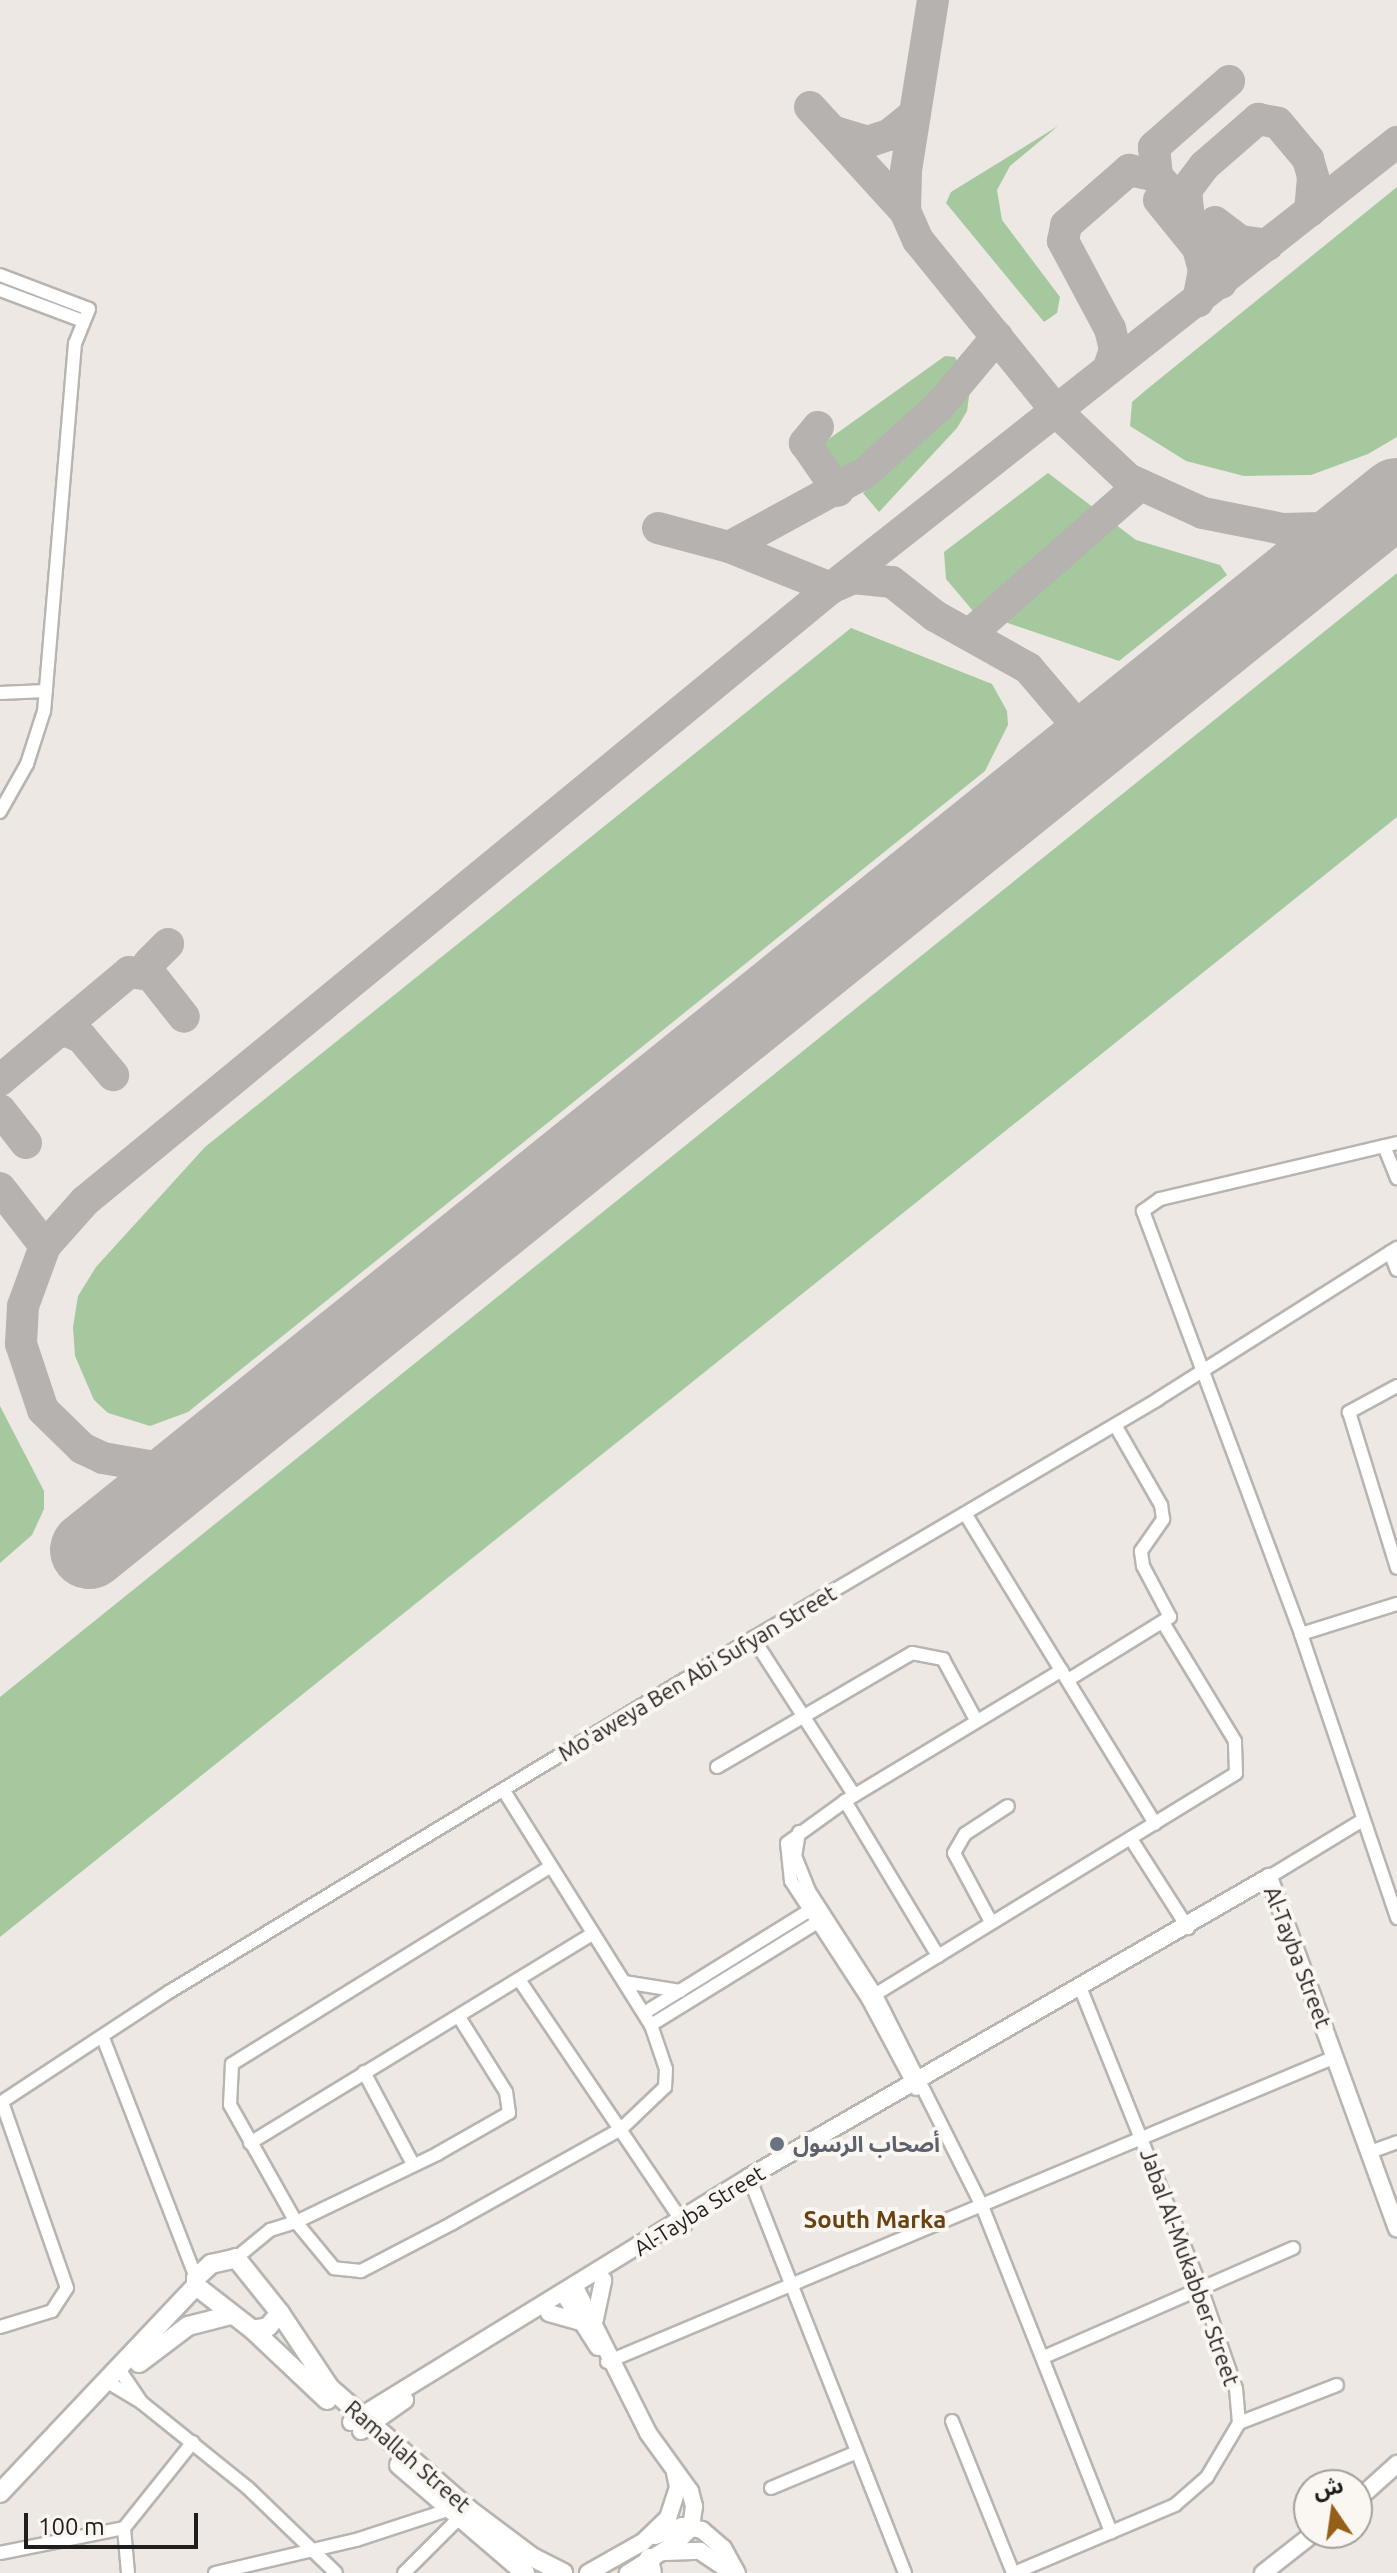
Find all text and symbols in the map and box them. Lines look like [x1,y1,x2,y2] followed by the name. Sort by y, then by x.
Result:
[553,1579,841,1767] street label: Mo'aweya Ben Abi Sufyan Street
[1259,1883,1337,2031] street label: Al-Tayba Street
[793,2131,940,2157] place label: أصحاب الرسول
[768,2135,786,2153] marker: أصحاب الرسول
[1135,2145,1245,2389] street label: Jabal Al-Mukabber Street
[629,2159,769,2261] street label: Al-Tayba Street
[804,2206,946,2234] district label: South Marka
[340,2394,476,2518] street label: Ramallah Street
[1293,2469,1373,2549] north arrow
[1310,2472,1345,2503] text: ش
[28,2497,202,2547] scale bar
[38,2513,105,2540] text: 100 m

